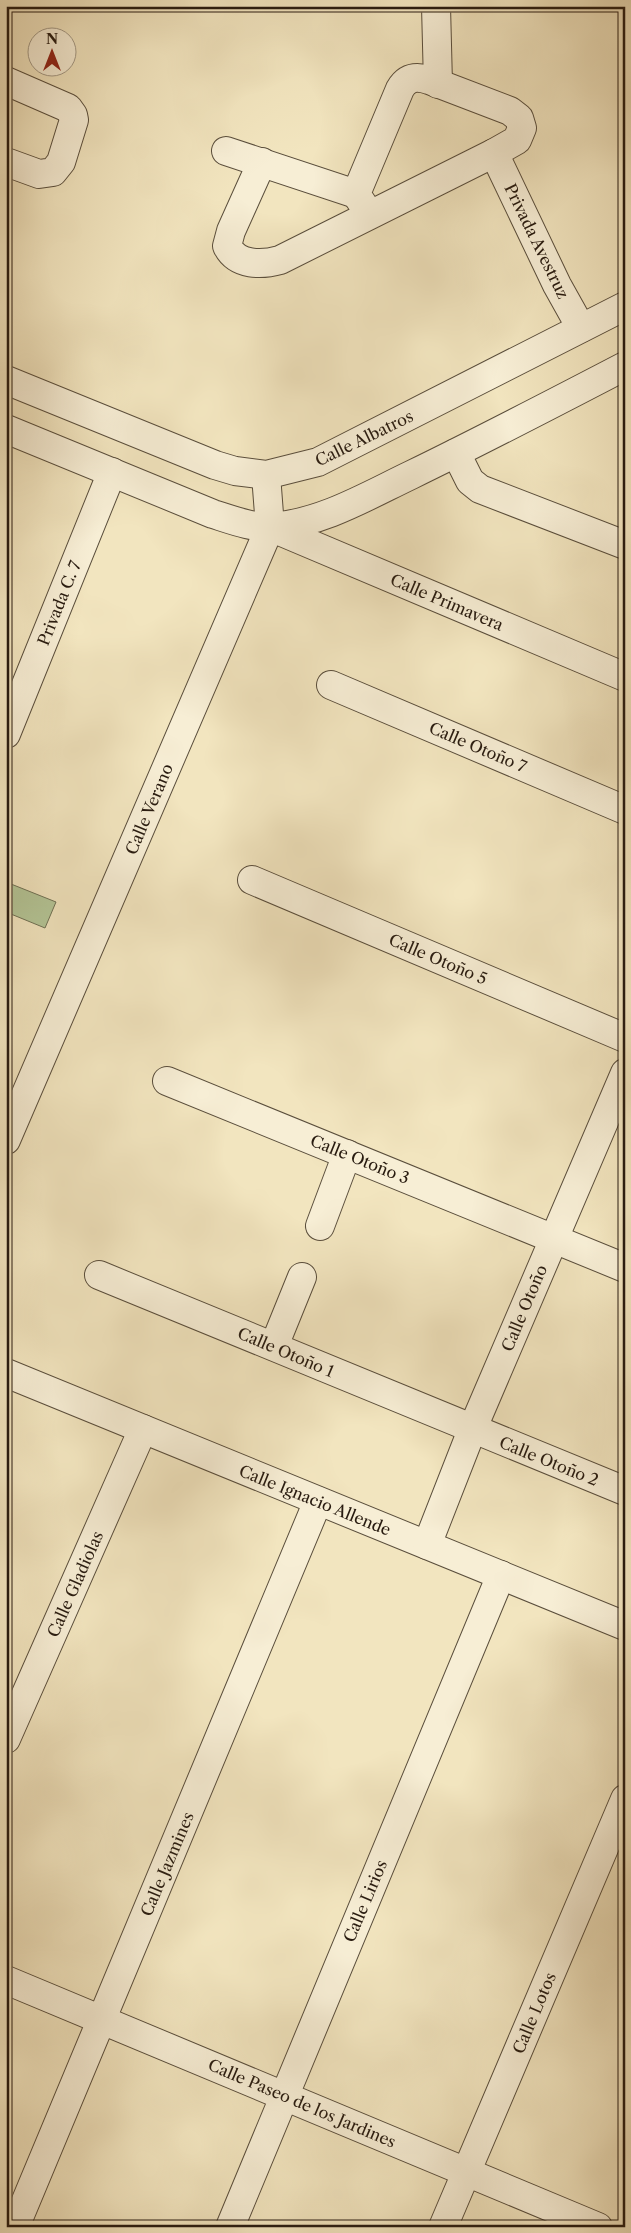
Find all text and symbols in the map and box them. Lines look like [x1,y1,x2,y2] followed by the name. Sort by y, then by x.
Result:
[28,28,78,78] north arrow
[46,30,58,48] text: N
[500,180,574,302] street label: Privada Avestruz
[312,406,416,470] street label: Calle Albatros
[33,558,85,648] street label: Privada C. 7
[387,569,507,635] street label: Calle Primavera
[426,717,530,777] street label: Calle Otoño 7
[121,760,177,858] street label: Calle Verano
[386,929,490,989] street label: Calle Otoño 5
[308,1130,412,1188] street label: Calle Otoño 3
[497,1262,551,1354] street label: Calle Otoño
[235,1323,338,1381] street label: Calle Otoño 1
[496,1432,602,1490] street label: Calle Otoño 2
[236,1460,394,1540] street label: Calle Ignacio Allende
[43,1528,107,1640] street label: Calle Gladiolas
[136,1809,198,1919] street label: Calle Jazmines
[339,1857,391,1945] street label: Calle Lirios
[508,1969,560,2057] street label: Calle Lotos
[205,2054,399,2152] street label: Calle Paseo de los Jardines

